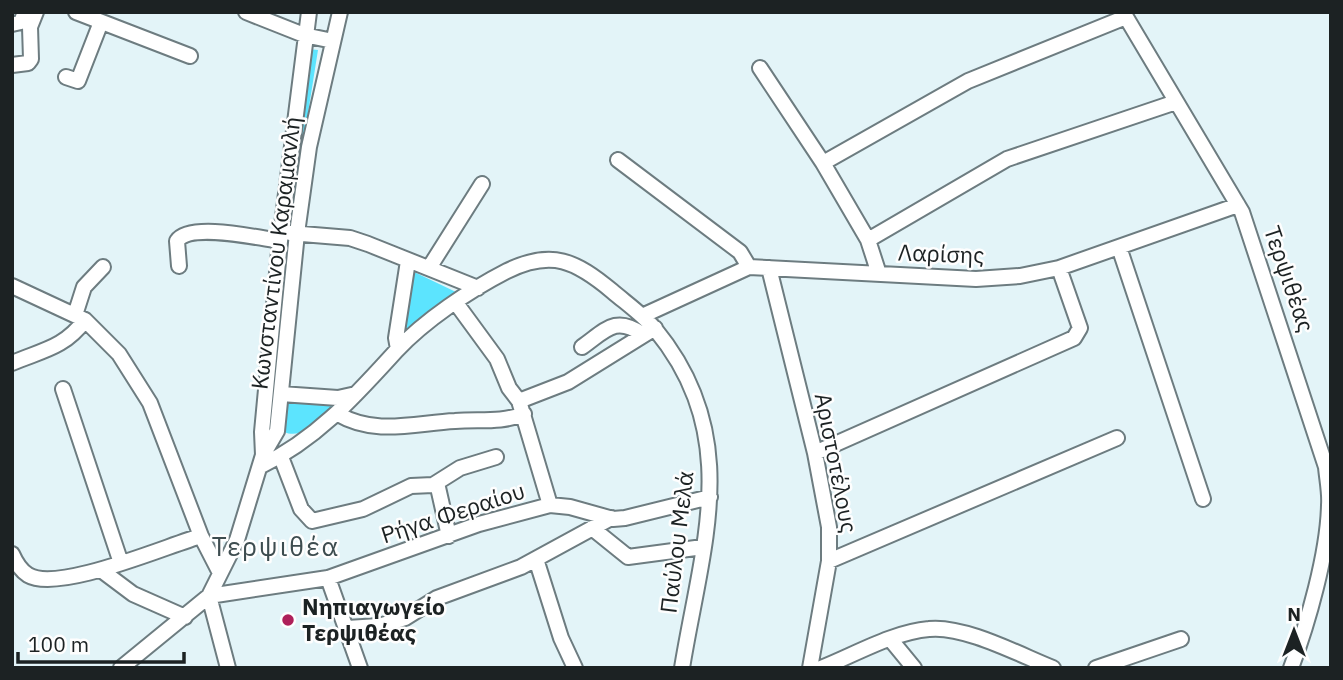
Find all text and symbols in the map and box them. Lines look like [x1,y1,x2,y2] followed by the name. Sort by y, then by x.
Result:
[243,115,307,391] street label: Κωνσταντίνου Καραμανλή
[1258,222,1322,336] street label: Τερψιθέας
[897,236,985,270] street label: Λαρίσης
[809,390,865,535] street label: Αριστοτέλους
[652,469,700,615] street label: Παύλου Μελά
[377,475,529,549] street label: Ρήγα Φεραίου
[212,529,340,563] district label: Τερψιθέα
[302,591,445,647] place label: Νηπιαγωγείο Τερψιθέας
[1259,596,1329,666] north arrow
[1287,602,1301,626] text: N
[280,612,296,628] marker: Νηπιαγωγείο Τερψιθέας
[18,620,184,664] scale bar
[28,630,89,658] text: 100 m

